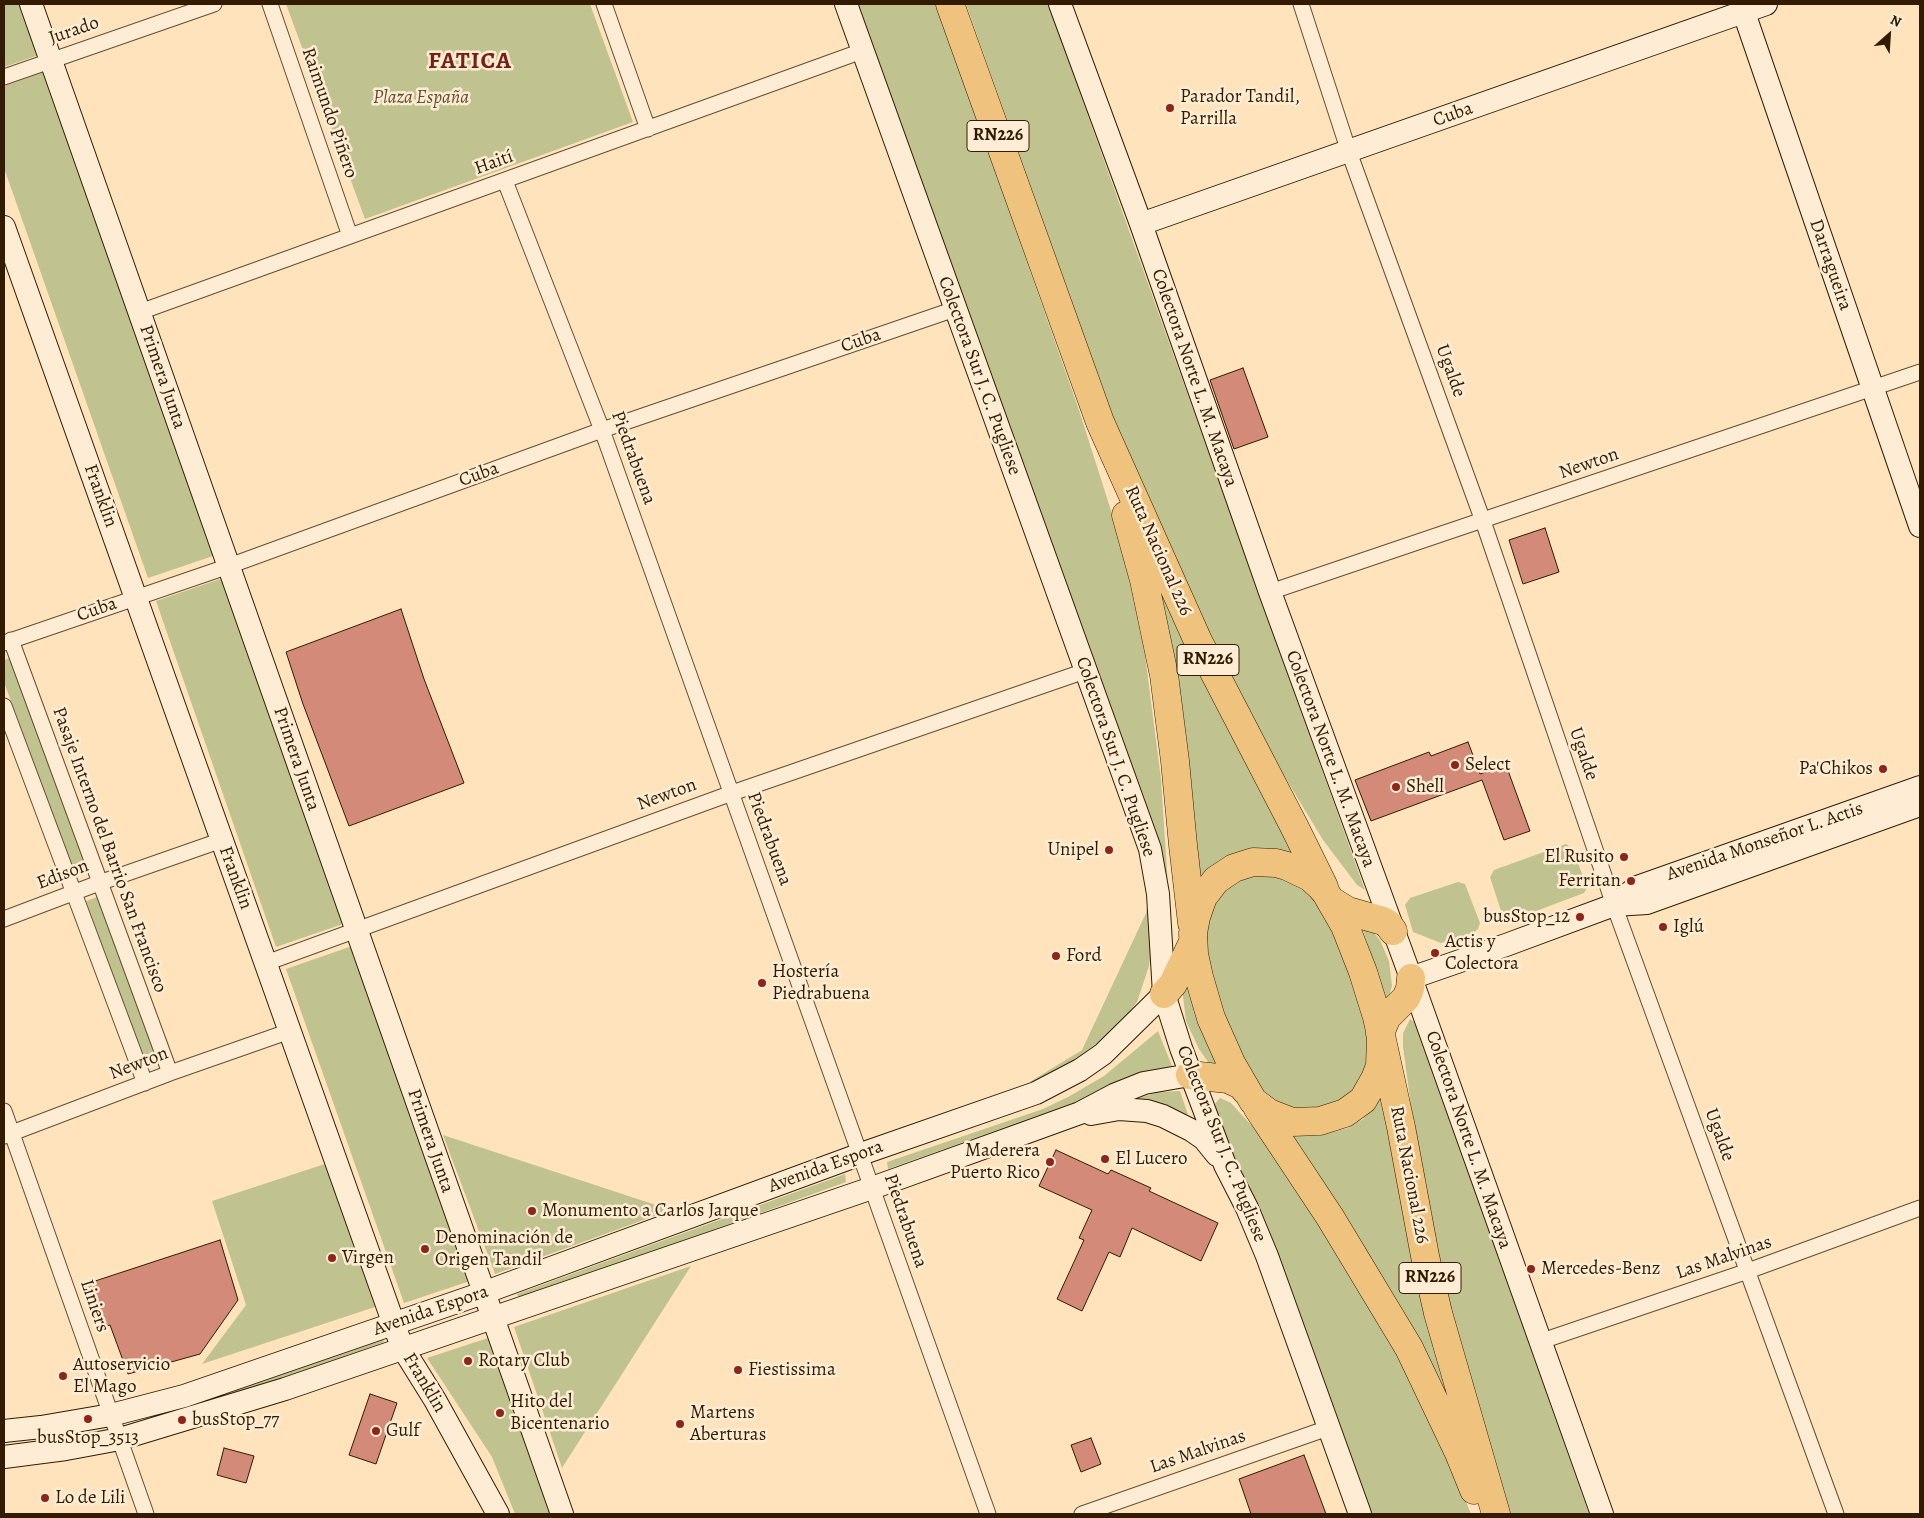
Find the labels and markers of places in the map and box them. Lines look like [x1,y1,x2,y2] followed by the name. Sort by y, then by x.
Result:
[1180,86,1300,130] place label: Parador Tandil, Parrilla
[1164,102,1176,114] marker: Parador Tandil, Parrilla
[1465,754,1511,776] place label: Select
[1799,758,1873,780] place label: Pa'Chikos
[1449,759,1461,771] marker: Select
[1877,763,1889,775] marker: Pa'Chikos
[1406,776,1444,798] place label: Shell
[1390,781,1402,793] marker: Shell
[1047,839,1099,861] place label: Unipel
[1103,844,1115,856] marker: Unipel
[1544,846,1614,868] place label: El Rusito
[1618,851,1630,863] marker: El Rusito
[1558,870,1621,892] place label: Ferritan
[1625,875,1637,887] marker: Ferritan
[1483,906,1570,928] place label: busStop_12
[1574,911,1586,923] marker: busStop_12
[1673,916,1704,938] place label: Iglú
[1657,921,1669,933] marker: Iglú
[1445,931,1519,975] place label: Actis y Colectora
[1066,945,1102,967] place label: Ford
[1429,947,1441,959] marker: Actis y Colectora
[1050,950,1062,962] marker: Ford
[772,961,870,1005] place label: Hostería Piedrabuena
[756,977,768,989] marker: Hostería Piedrabuena
[950,1140,1040,1184] place label: Maderera Puerto Rico
[1115,1148,1187,1170] place label: El Lucero
[1099,1153,1111,1165] marker: El Lucero
[1044,1156,1056,1168] marker: Maderera Puerto Rico
[542,1200,758,1222] place label: Monumento a Carlos Jarque
[526,1205,538,1217] marker: Monumento a Carlos Jarque
[435,1227,573,1271] place label: Denominación de Origen Tandil
[419,1243,431,1255] marker: Denominación de Origen Tandil
[342,1247,394,1269] place label: Virgen
[326,1252,338,1264] marker: Virgen
[1541,1258,1660,1280] place label: Mercedes-Benz
[1525,1263,1537,1275] marker: Mercedes-Benz
[478,1350,570,1372] place label: Rotary Club
[73,1354,170,1398] place label: Autoservicio El Mago
[462,1355,474,1367] marker: Rotary Club
[748,1359,836,1381] place label: Fiestissima
[732,1364,744,1376] marker: Fiestissima
[57,1370,69,1382] marker: Autoservicio El Mago
[510,1391,609,1435] place label: Hito del Bicentenario
[690,1402,766,1446] place label: Martens Aberturas
[494,1407,506,1419] marker: Hito del Bicentenario
[192,1409,279,1431] place label: busStop_77
[82,1413,94,1425] marker: busStop_3513
[176,1414,188,1426] marker: busStop_77
[674,1418,686,1430] marker: Martens Aberturas
[386,1420,419,1442] place label: Gulf
[370,1425,382,1437] marker: Gulf
[37,1427,139,1449] place label: busStop_3513
[55,1487,125,1509] place label: Lo de Lili
[39,1492,51,1504] marker: Lo de Lili

